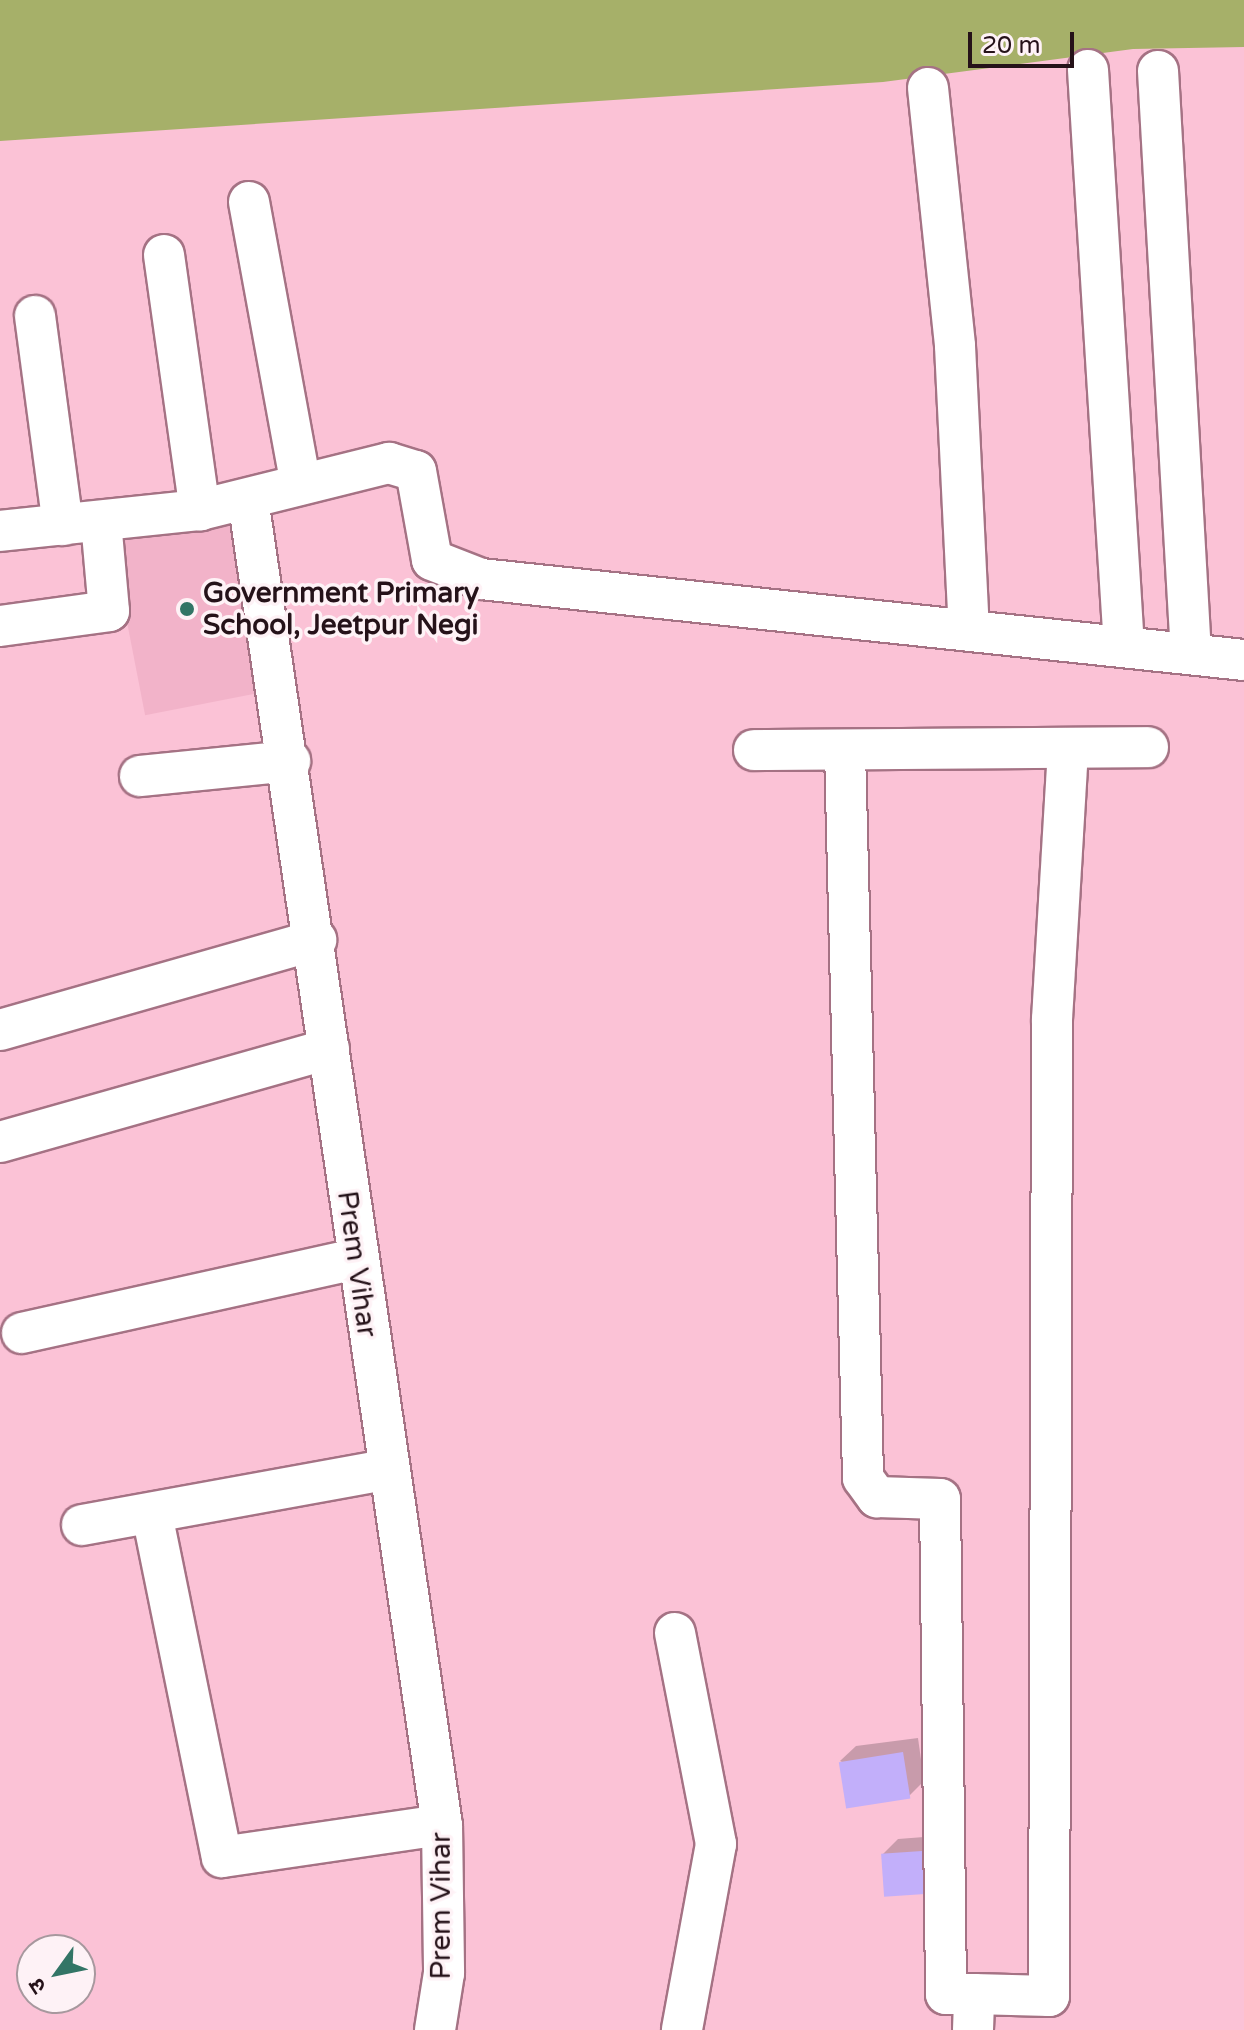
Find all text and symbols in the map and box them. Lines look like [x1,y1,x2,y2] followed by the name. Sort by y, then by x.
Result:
[972,16,1078,66] scale bar
[982,31,1040,60] text: 20 m
[203,576,479,642] place label: Government Primary School, Jeetpur Negi
[178,600,196,618] marker: Government Primary School, Jeetpur Negi
[330,1189,384,1339] street label: Prem Vihar
[424,1832,458,1980] street label: Prem Vihar
[16,1934,96,2014] north arrow
[23,1974,52,1998] text: उ

